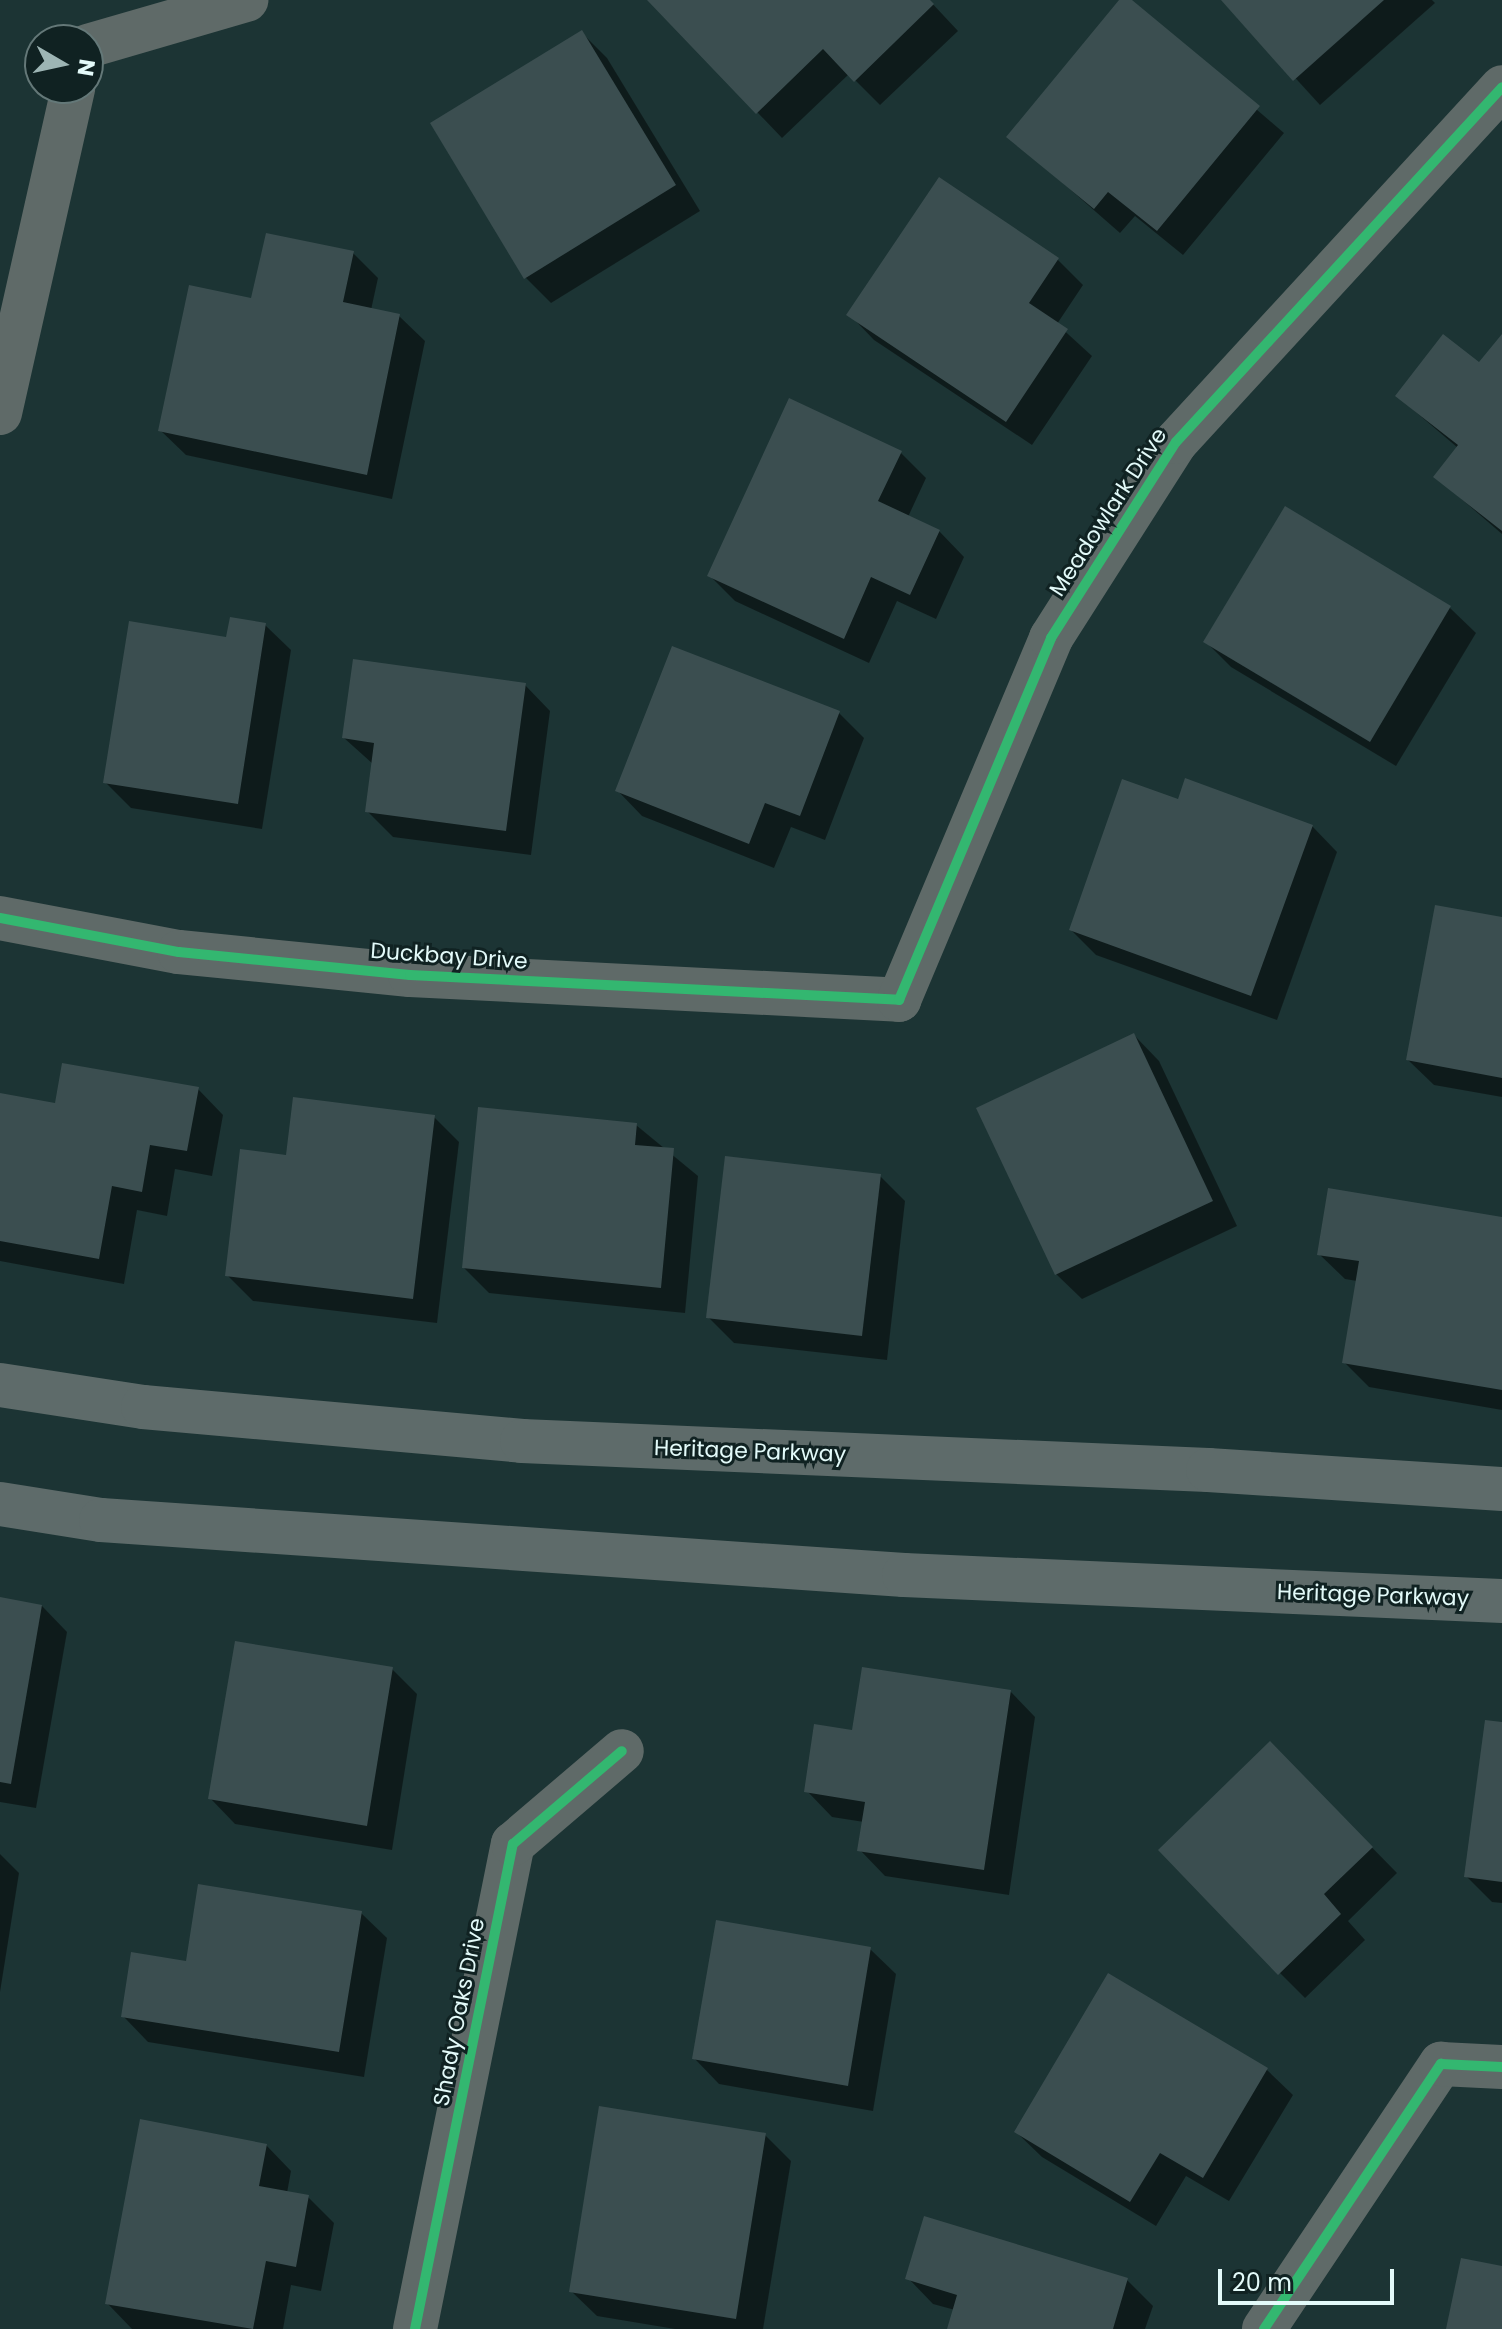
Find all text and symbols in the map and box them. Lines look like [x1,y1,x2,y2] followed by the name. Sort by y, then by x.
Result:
[24,24,104,104] north arrow
[70,57,103,78] text: N
[1044,423,1172,601] street label: Meadowlark Drive
[370,937,528,975] street label: Duckbay Drive
[654,1434,846,1468] street label: Heritage Parkway
[1277,1578,1469,1612] street label: Heritage Parkway
[428,1916,490,2108] street label: Shady Oaks Drive
[1222,2253,1398,2303] scale bar
[1232,2266,1292,2299] text: 20 m

